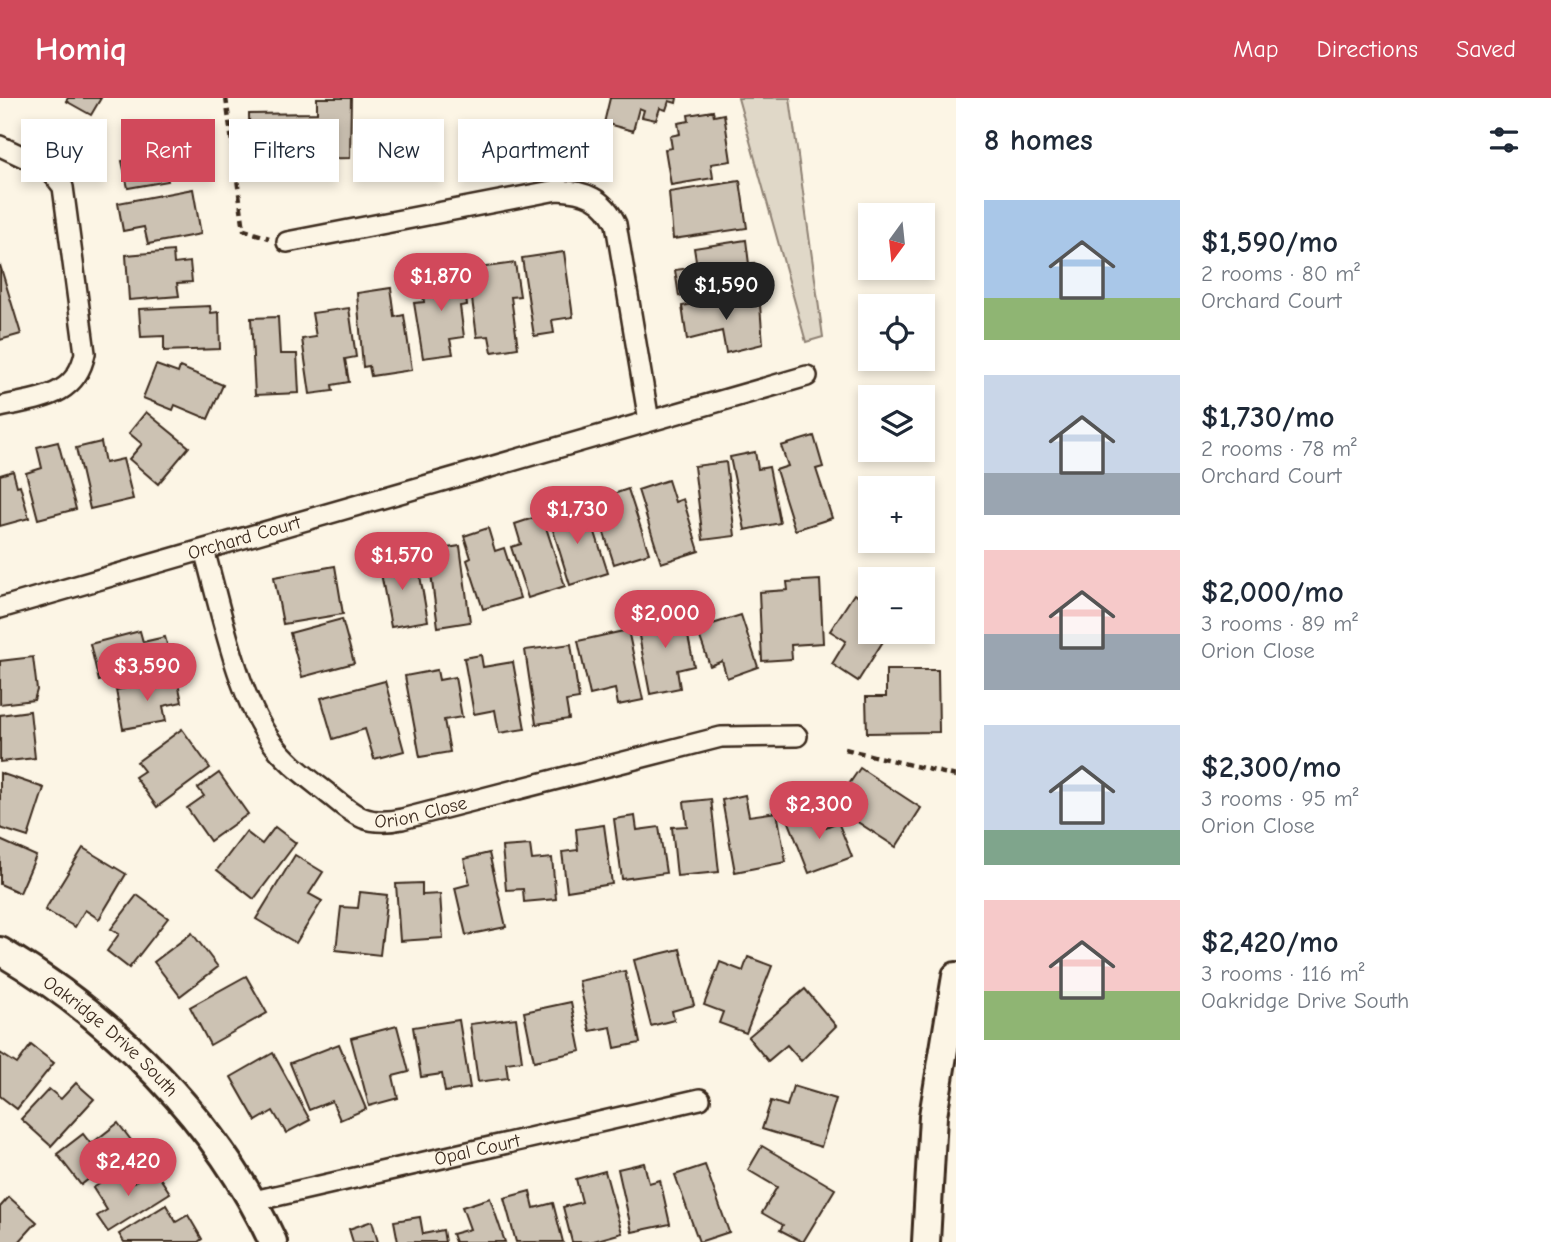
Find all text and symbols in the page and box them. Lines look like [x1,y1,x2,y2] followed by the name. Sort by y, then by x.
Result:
[35,30,127,68] text: Homiq
[1233,35,1279,63] text: Map
[1317,35,1418,63] text: Directions
[1456,35,1516,63] text: Saved
[21,119,107,182] chip: Buy
[121,119,215,182] chip: Rent
[229,119,339,182] chip: Filters
[353,119,444,182] chip: New
[458,119,613,182] chip: Apartment
[1485,121,1523,159] icon: filters
[984,123,1093,158] text: 8 homes
[858,203,934,280] north arrow
[858,203,935,644] map controls
[1201,225,1338,260] text: $1,590/mo
[1040,228,1124,312] icon: home
[384,254,498,313] pin: $1,870
[1201,260,1360,287] text: 2 rooms · 80 m²
[410,262,472,289] text: $1,870
[669,262,783,322] pin: $1,590
[694,271,758,298] text: $1,590
[1201,287,1342,314] text: Orchard Court
[858,294,935,371] button: locate
[858,385,935,462] button: layers
[1201,400,1335,435] text: $1,730/mo
[1040,403,1124,487] icon: home
[1201,435,1357,462] text: 2 rooms · 78 m²
[1201,462,1342,489] text: Orchard Court
[858,476,935,553] button: +
[520,486,634,546] pin: $1,730
[546,495,608,522] text: $1,730
[185,511,304,564] street label: Orchard Court
[345,532,459,592] pin: $1,570
[371,541,434,568] text: $1,570
[858,567,935,644] button: −
[1201,575,1344,610] text: $2,000/mo
[1040,578,1124,662] icon: home
[608,590,722,650] pin: $2,000
[630,599,700,626] text: $2,000
[1201,610,1358,637] text: 3 rooms · 89 m²
[1201,637,1315,664] text: Orion Close
[90,644,204,703] pin: $3,590
[114,652,180,679] text: $3,590
[1201,750,1341,785] text: $2,300/mo
[1040,753,1124,837] icon: home
[762,782,876,841] pin: $2,300
[1201,785,1359,812] text: 3 rooms · 95 m²
[785,790,853,817] text: $2,300
[374,792,469,833] street label: Orion Close
[1201,812,1315,839] text: Orion Close
[1201,925,1338,960] text: $2,420/mo
[1040,928,1124,1012] icon: home
[1201,960,1365,987] text: 3 rooms · 116 m²
[39,971,183,1101] street label: Oakridge Drive South
[1201,987,1409,1014] text: Oakridge Drive South
[432,1129,523,1170] street label: Opal Court
[71,1138,185,1198] pin: $2,420
[95,1147,161,1174] text: $2,420

